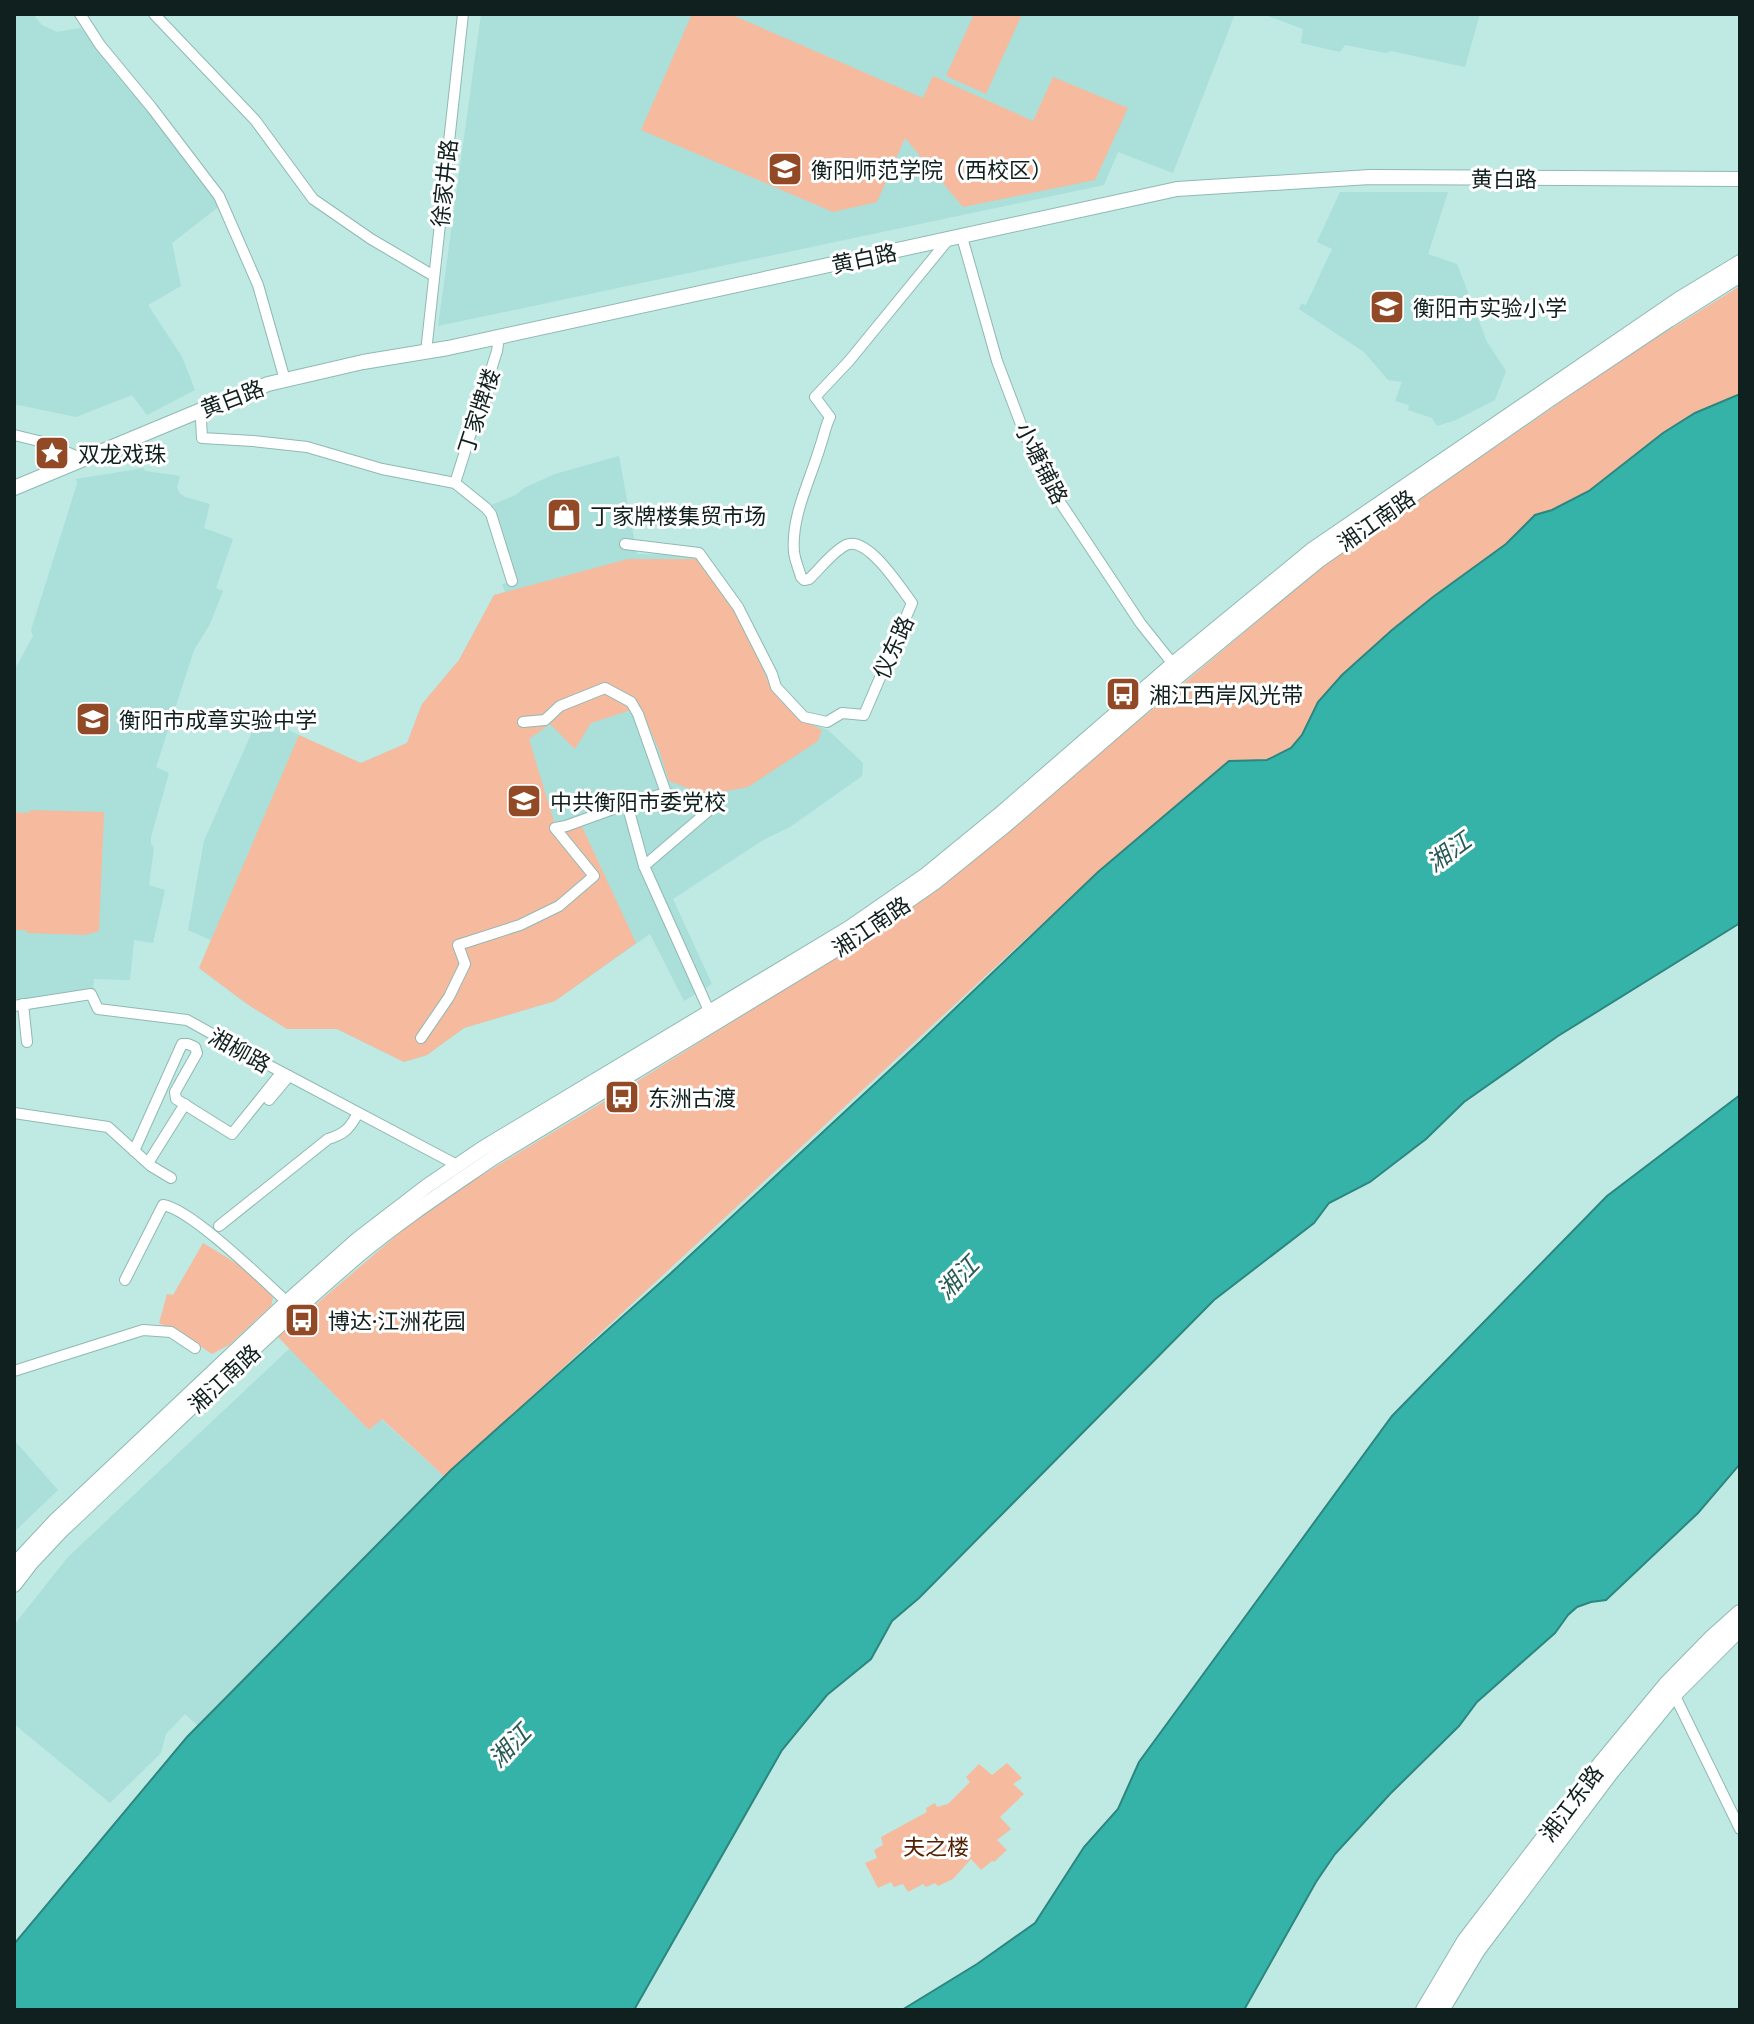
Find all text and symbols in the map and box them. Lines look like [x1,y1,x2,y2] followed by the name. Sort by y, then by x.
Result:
[426,138,462,228] street label: 徐家井路
[766,150,804,188] school or university icon: 衡阳师范学院（西校区）
[811,156,1053,183] place label: 衡阳师范学院（西校区）
[1471,165,1537,192] street label: 黄白路
[829,238,899,278] street label: 黄白路
[1368,288,1406,326] school or university icon: 衡阳市实验小学
[1413,294,1567,321] place label: 衡阳市实验小学
[452,365,504,457] street label: 丁家牌楼
[196,374,268,422] street label: 黄白路
[1010,418,1074,508] street label: 小塘铺路
[33,434,71,472] place icon: 双龙戏珠
[78,440,166,467] place label: 双龙戏珠
[1332,484,1420,556] street label: 湘江南路
[545,496,583,534] shop icon: 丁家牌楼集贸市场
[590,502,766,529] place label: 丁家牌楼集贸市场
[867,611,919,683] street label: 仪东路
[1104,675,1142,713] bus stop icon: 湘江西岸风光带
[1149,681,1303,708] place label: 湘江西岸风光带
[74,700,112,738] school or university icon: 衡阳市成章实验中学
[119,706,317,733] place label: 衡阳市成章实验中学
[505,782,543,820] school or university icon: 中共衡阳市委党校
[550,788,726,815] place label: 中共衡阳市委党校
[1420,823,1478,877] water label: 湘江
[827,890,915,962] street label: 湘江南路
[205,1022,275,1078] street label: 湘柳路
[603,1078,641,1116] bus stop icon: 东洲古渡
[648,1084,736,1111] place label: 东洲古渡
[930,1248,986,1304] water label: 湘江
[283,1301,321,1339] bus stop icon: 博达·江洲花园
[328,1307,465,1334] place label: 博达·江洲花园
[183,1338,265,1418] street label: 湘江南路
[482,1716,538,1772] water label: 湘江
[1534,1760,1608,1846] street label: 湘江东路
[903,1833,969,1860] park label: 夫之楼

